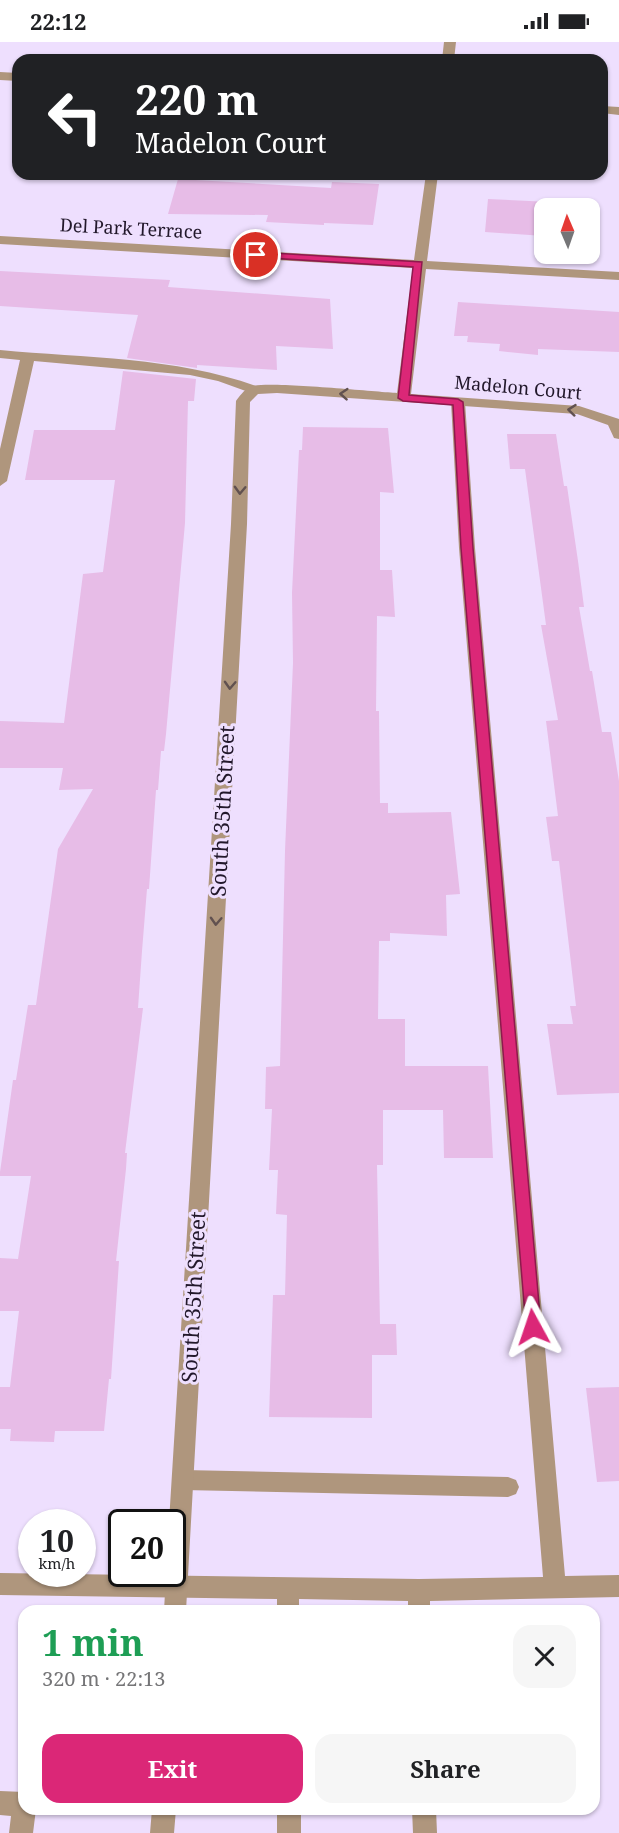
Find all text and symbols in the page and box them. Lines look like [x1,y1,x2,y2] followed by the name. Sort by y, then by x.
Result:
[30,6,86,36] text: 22:12
[135,70,259,127] text: 220 m
[36,78,114,156] icon: left
[135,124,326,161] text: Madelon Court
[534,198,600,264] north arrow
[534,198,600,264] map controls
[59,212,203,244] street label: Del Park Terrace
[230,229,281,280] pin
[239,238,272,271] icon: arrive
[453,369,583,405] street label: Madelon Court
[340,388,349,401] one-way arrow
[567,404,576,417] one-way arrow
[234,486,247,495] one-way arrow
[224,680,237,689] one-way arrow
[204,725,240,897] street label: South 35th Street
[210,917,223,926] one-way arrow
[175,1211,211,1383] street label: South 35th Street
[501,1295,565,1359] position arrow
[108,1509,186,1587] speed limit sign: 20
[40,1520,74,1561] text: 10
[39,1553,75,1573] text: km/h
[42,1618,144,1667] text: 1 min
[513,1625,576,1688] button: close
[42,1665,165,1692] text: 320 m · 22:13
[42,1734,303,1803] button: Exit
[315,1734,576,1803] button: Share

